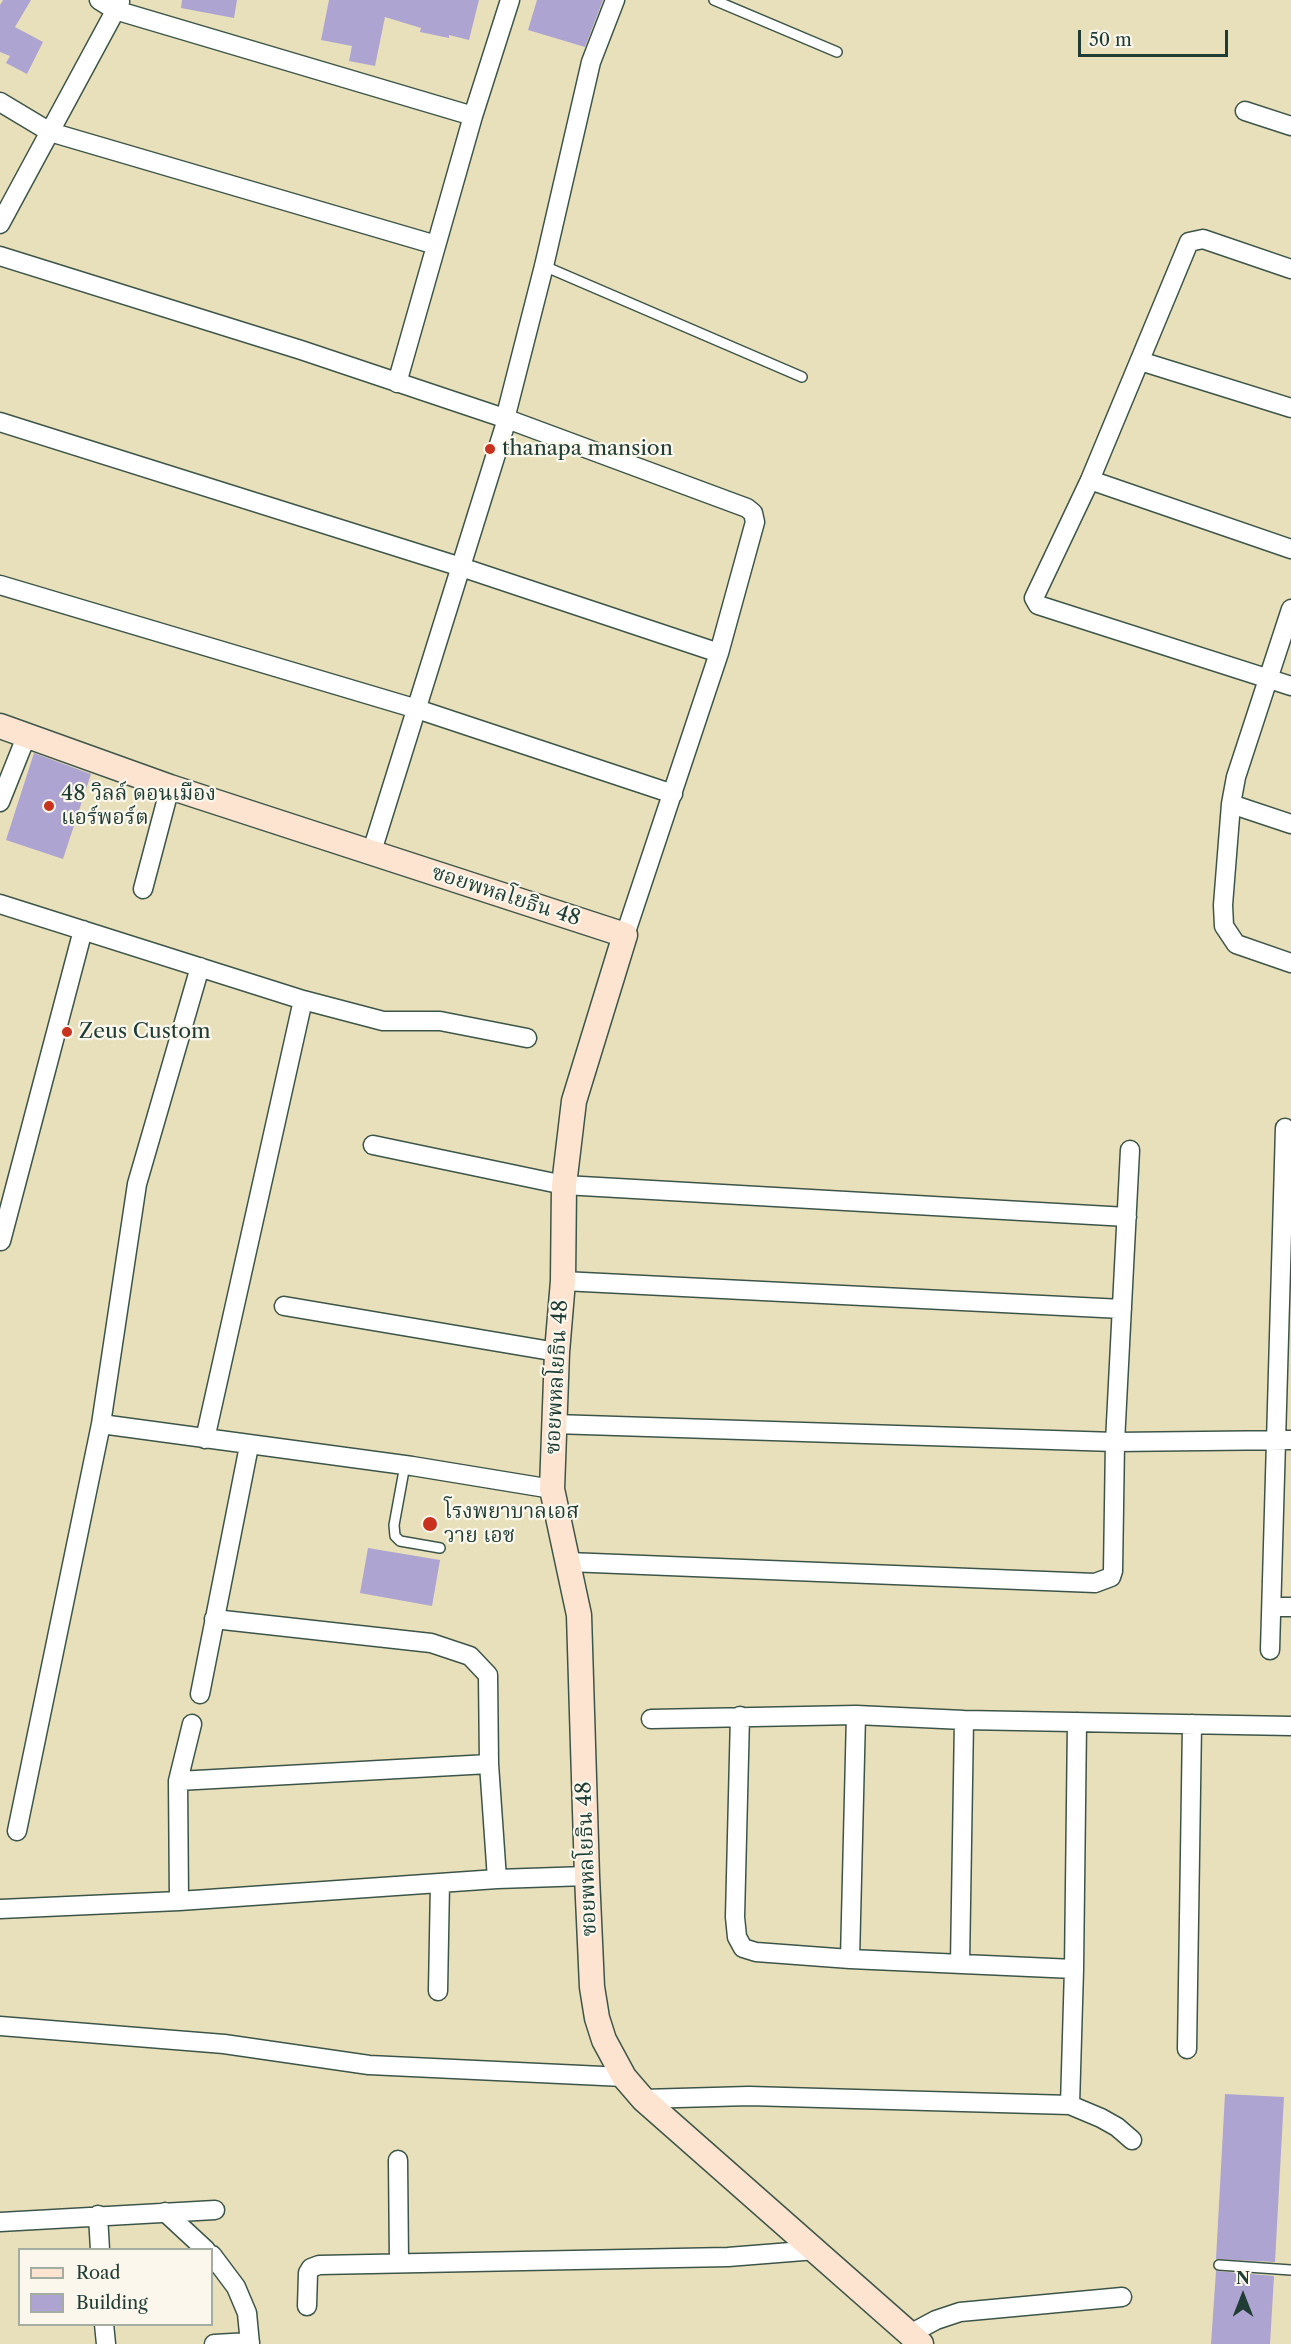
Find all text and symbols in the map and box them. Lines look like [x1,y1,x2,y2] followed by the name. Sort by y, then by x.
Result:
[1081,18,1231,56] scale bar
[1089,29,1132,51] text: 50 m
[502,436,673,462] place label: thanapa mansion
[483,442,497,456] marker: thanapa mansion
[61,781,216,831] place label: 48 วิลล์ ดอนเมือง แอร์พอร์ต
[42,799,56,813] marker: 48 วิลล์ ดอนเมือง แอร์พอร์ต
[428,860,584,932] street label: ซอยพหลโยธิน 48
[79,1019,211,1045] place label: Zeus Custom
[60,1025,74,1039] marker: Zeus Custom
[540,1299,574,1455] street label: ซอยพหลโยธิน 48
[444,1499,579,1549] place label: โรงพยาบาลเอส วาย เอช
[421,1515,439,1533] marker: โรงพยาบาลเอส วาย เอช
[572,1781,602,1937] street label: ซอยพหลโยธิน 48
[18,2248,213,2326] legend
[76,2262,121,2284] text: Road
[1213,2266,1273,2326] north arrow
[1236,2268,1250,2288] text: N
[76,2292,148,2314] text: Building

